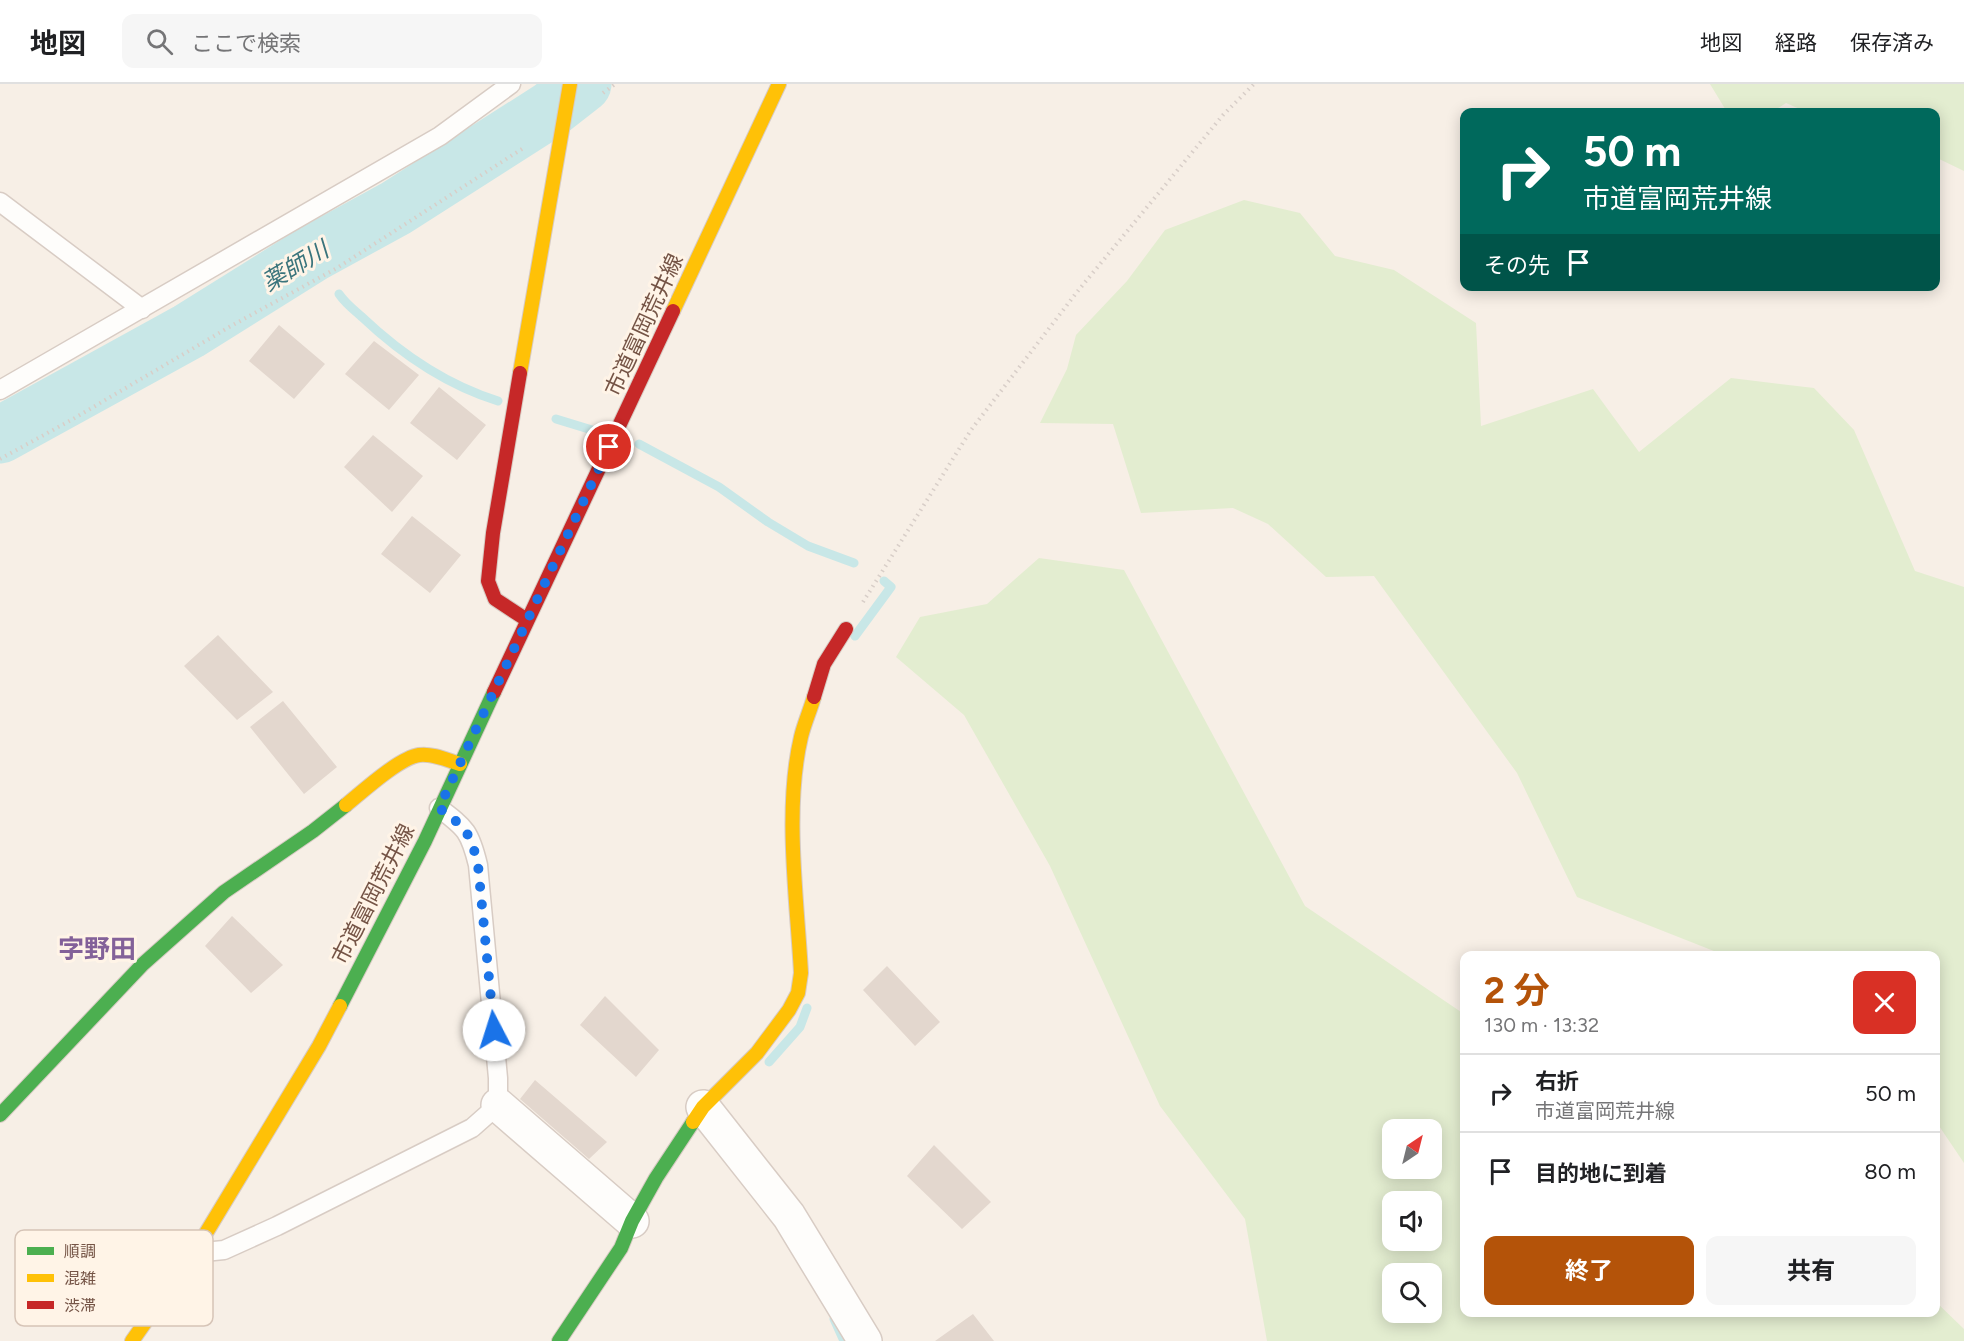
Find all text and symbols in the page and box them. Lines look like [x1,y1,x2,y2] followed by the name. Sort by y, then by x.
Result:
[122,14,542,68] search box
[143,25,176,58] icon: search
[30,26,86,60] text: 地図
[191,30,301,57] text: ここで検索
[1700,30,1742,55] text: 地図
[1775,30,1817,55] text: 経路
[1850,30,1934,55] text: 保存済み
[1583,126,1681,177] text: 50 m
[1484,132,1562,210] icon: right
[1583,182,1772,215] text: 市道富岡荒井線
[257,233,336,297] water label: 薬師川
[1562,246,1595,279] icon: arrive
[599,250,689,400] street label: 市道富岡荒井線
[1484,252,1550,279] text: その先
[583,421,634,472] pin
[592,430,625,463] icon: arrive
[326,819,420,969] street label: 市道富岡荒井線
[58,933,136,965] district label: 字野田
[1484,969,1549,1012] text: 2 分
[1853,971,1916,1034] button: close
[462,998,526,1062] position arrow
[1484,1013,1599,1037] text: 130 m · 13:32
[1535,1068,1579,1095] text: 右折
[1484,1077,1517,1110] icon: right
[1865,1080,1916,1107] text: 50 m
[1535,1099,1675,1123] text: 市道富岡荒井線
[1382,1119,1442,1179] north arrow
[1382,1119,1442,1323] map controls
[1484,1155,1517,1188] icon: arrive
[1864,1158,1916,1185] text: 80 m
[1535,1160,1667,1187] text: 目的地に到着
[1382,1191,1442,1251] button: sound
[15,1230,213,1326] legend
[1484,1236,1694,1305] button: 終了
[1706,1236,1916,1305] button: 共有
[64,1242,96,1261] text: 順調
[1382,1263,1442,1323] button: search
[64,1269,96,1288] text: 混雑
[64,1296,96,1315] text: 渋滞

